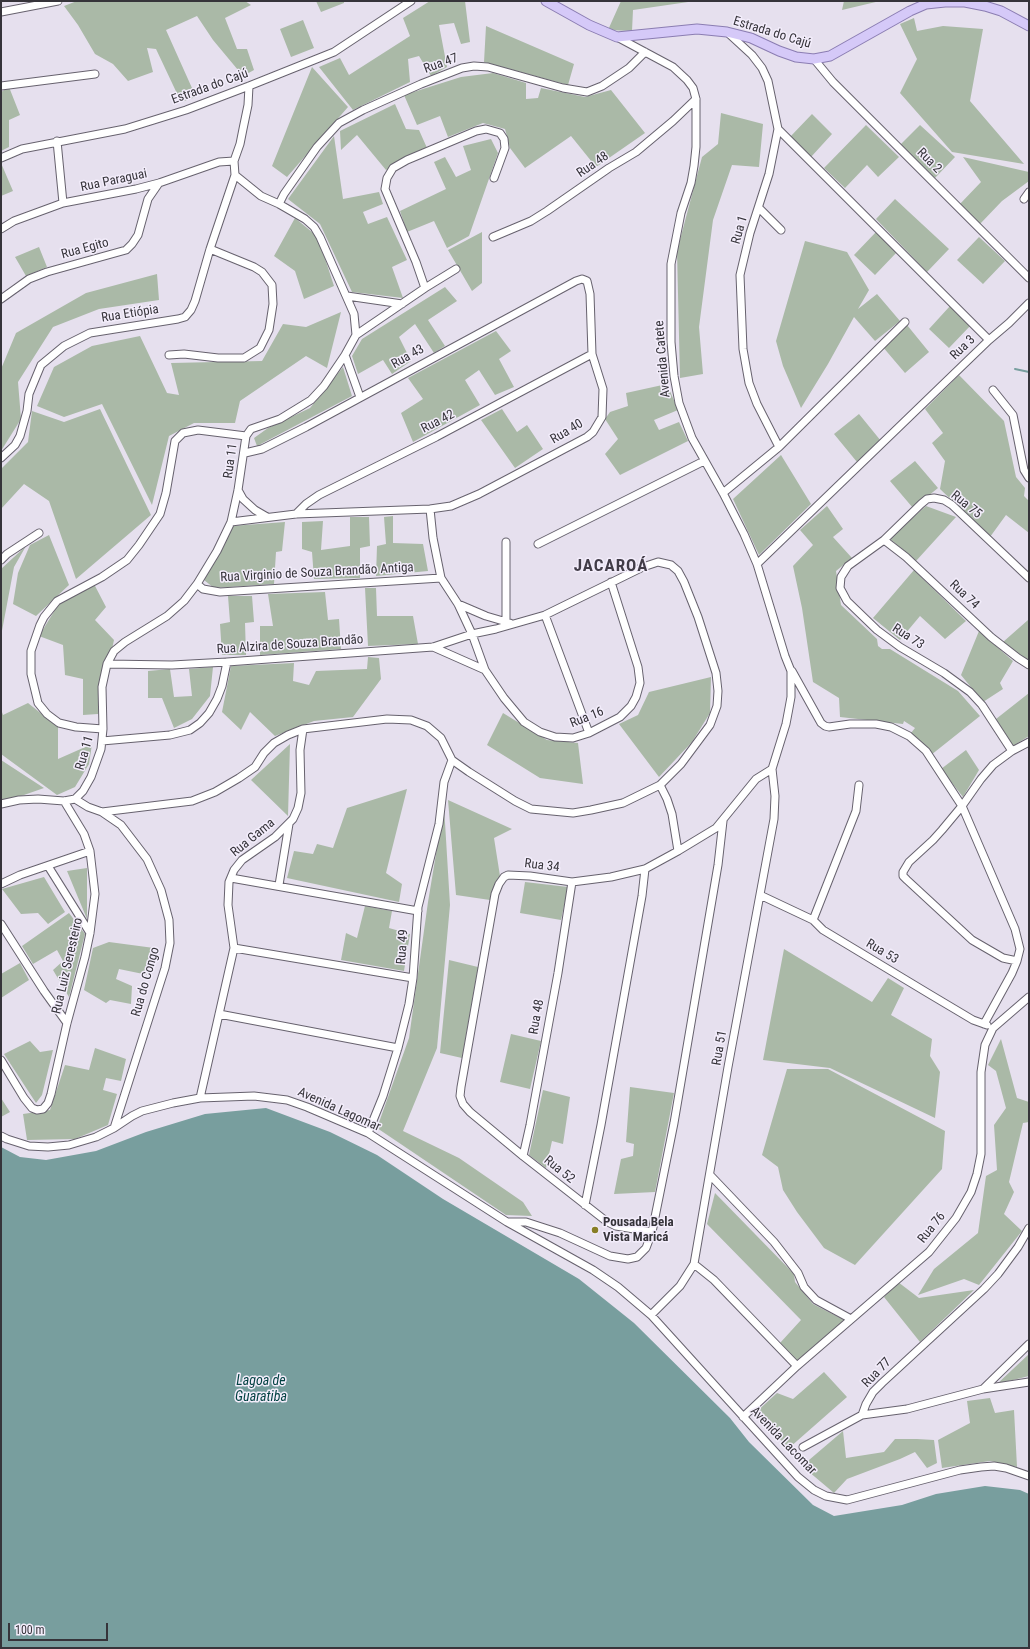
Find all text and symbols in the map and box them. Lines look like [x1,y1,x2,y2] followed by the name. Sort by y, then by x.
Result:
[731,14,813,52] street label: Estrada do Cajú
[422,51,460,77] street label: Rua 47
[169,66,251,108] street label: Estrada do Cajú
[913,145,945,177] street label: Rua 2
[574,149,612,181] street label: Rua 48
[79,166,149,196] street label: Rua Paraguai
[729,214,751,246] street label: Rua 1
[60,235,110,263] street label: Rua Egito
[100,302,160,326] street label: Rua Etiópia
[652,320,674,398] street label: Avenida Catete
[947,332,979,364] street label: Rua 3
[389,342,427,372] street label: Rua 43
[419,407,457,437] street label: Rua 42
[548,416,586,448] street label: Rua 40
[221,442,241,480] street label: Rua 11
[947,488,985,522] street label: Rua 75
[574,557,648,577] district label: JACAROÁ
[220,560,414,586] street label: Rua Virginio de Souza Brandão Antiga
[946,577,982,613] street label: Rua 74
[889,621,927,653] street label: Rua 73
[216,632,364,658] street label: Rua Alzira de Souza Brandão
[568,704,606,732] street label: Rua 16
[73,734,97,772] street label: Rua 11
[228,815,278,861] street label: Rua Gama
[524,856,560,876] street label: Rua 34
[49,916,87,1016] street label: Rua Luiz Seresteiro
[394,929,412,965] street label: Rua 49
[863,936,901,968] street label: Rua 53
[129,945,163,1019] street label: Rua do Congo
[526,998,548,1036] street label: Rua 48
[709,1029,731,1067] street label: Rua 51
[295,1085,383,1135] street label: Avenida Lagomar
[540,1153,578,1187] street label: Rua 52
[915,1209,949,1247] street label: Rua 76
[603,1215,674,1246] place label: Pousada Bela Vista Maricá
[590,1225,600,1235] marker: Pousada Bela Vista Maricá
[859,1355,895,1391] street label: Rua 77
[235,1373,287,1406] water label: Lagoa de Guaratiba
[747,1404,819,1478] street label: Avenida Lacomar
[10,1615,110,1641] scale bar
[15,1623,45,1637] text: 100 m

